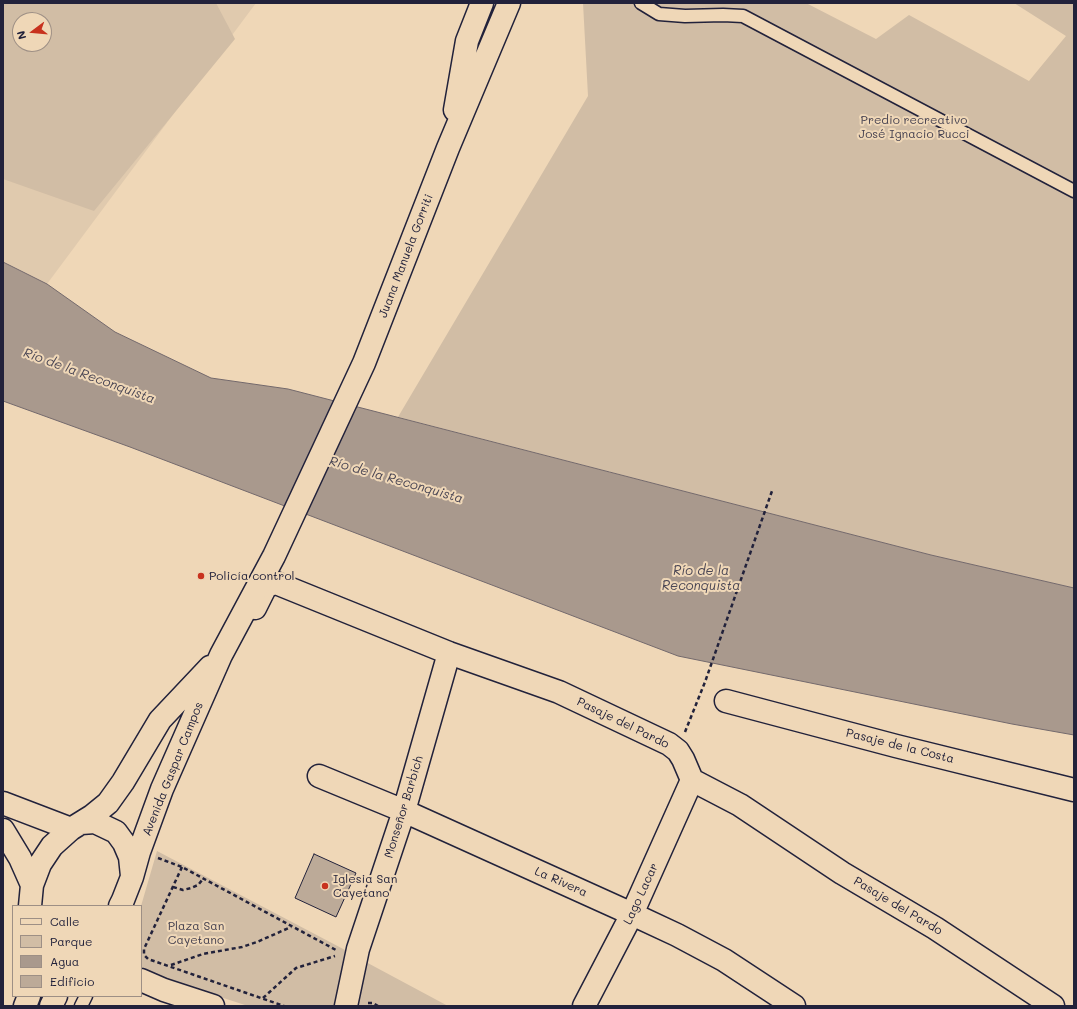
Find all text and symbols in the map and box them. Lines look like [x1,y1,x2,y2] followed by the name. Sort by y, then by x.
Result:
[12,12,52,52] north arrow
[13,29,29,41] text: N
[859,113,969,141] park label: Predio recreativo José Ignacio Rucci
[376,192,436,320] street label: Juana Manuela Gorriti
[21,345,157,407] water label: Río de la Reconquista
[327,453,465,507] water label: Río de la Reconquista
[662,563,740,594] water label: Río de la Reconquista
[209,569,295,583] place label: Policía control
[196,571,206,581] marker: Policía control
[575,694,671,752] street label: Pasaje del Pardo
[140,700,206,838] street label: Avenida Gaspar Campos
[844,726,956,766] street label: Pasaje de la Costa
[382,754,426,860] street label: Monseñor Barbich
[621,861,661,927] street label: Lago Lacar
[532,864,590,900] street label: La Rivera
[333,872,397,900] place label: Iglesia San Cayetano
[851,874,945,938] street label: Pasaje del Pardo
[320,881,330,891] marker: Iglesia San Cayetano
[12,905,142,997] legend
[50,913,80,929] text: Calle
[168,919,224,947] park label: Plaza San Cayetano
[50,933,93,949] text: Parque
[50,953,79,969] text: Agua
[50,973,94,989] text: Edificio

